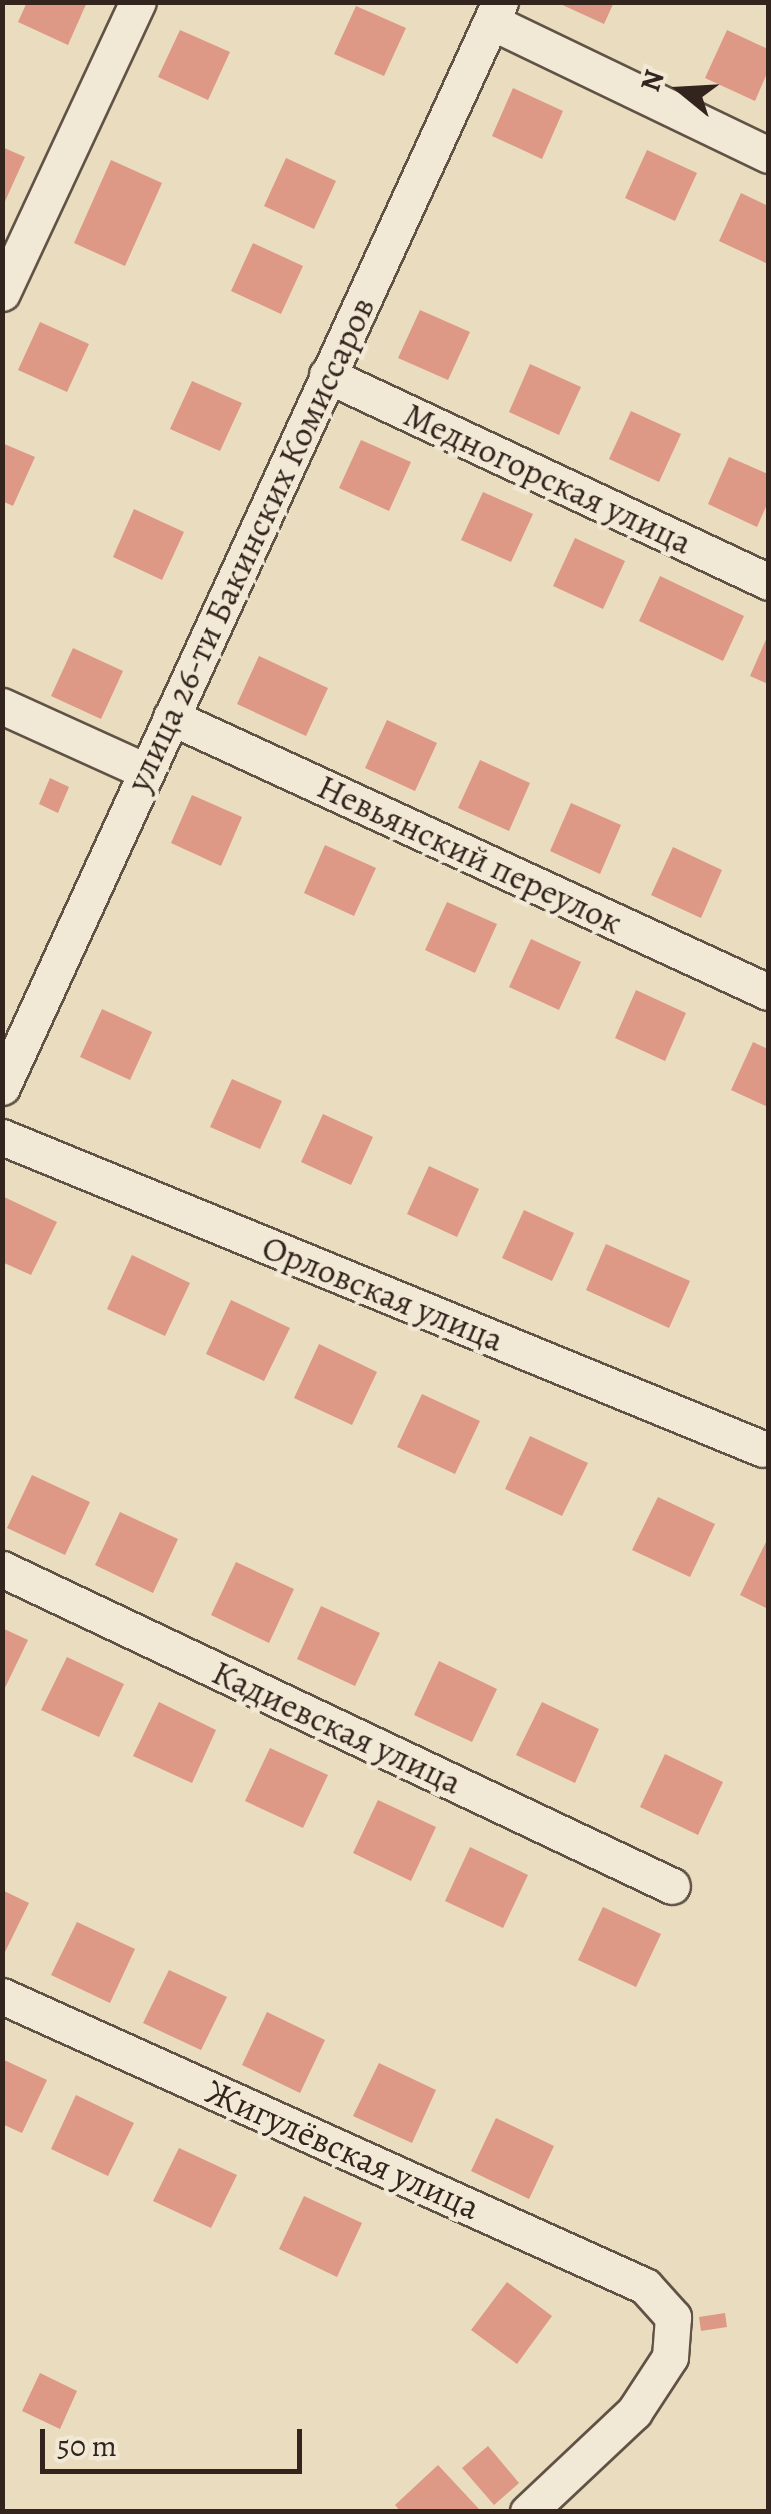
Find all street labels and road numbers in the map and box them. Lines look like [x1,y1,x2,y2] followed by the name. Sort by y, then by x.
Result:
[117,290,383,798] street label: улица 26-ти Бакинских Комиссаров
[397,393,699,563] street label: Медногорская улица
[311,765,629,943] street label: Невьянский переулок
[256,1226,510,1360] street label: Орловская улица
[206,1651,468,1803] street label: Кадиевская улица
[200,2070,486,2228] street label: Жигулёвская улица

